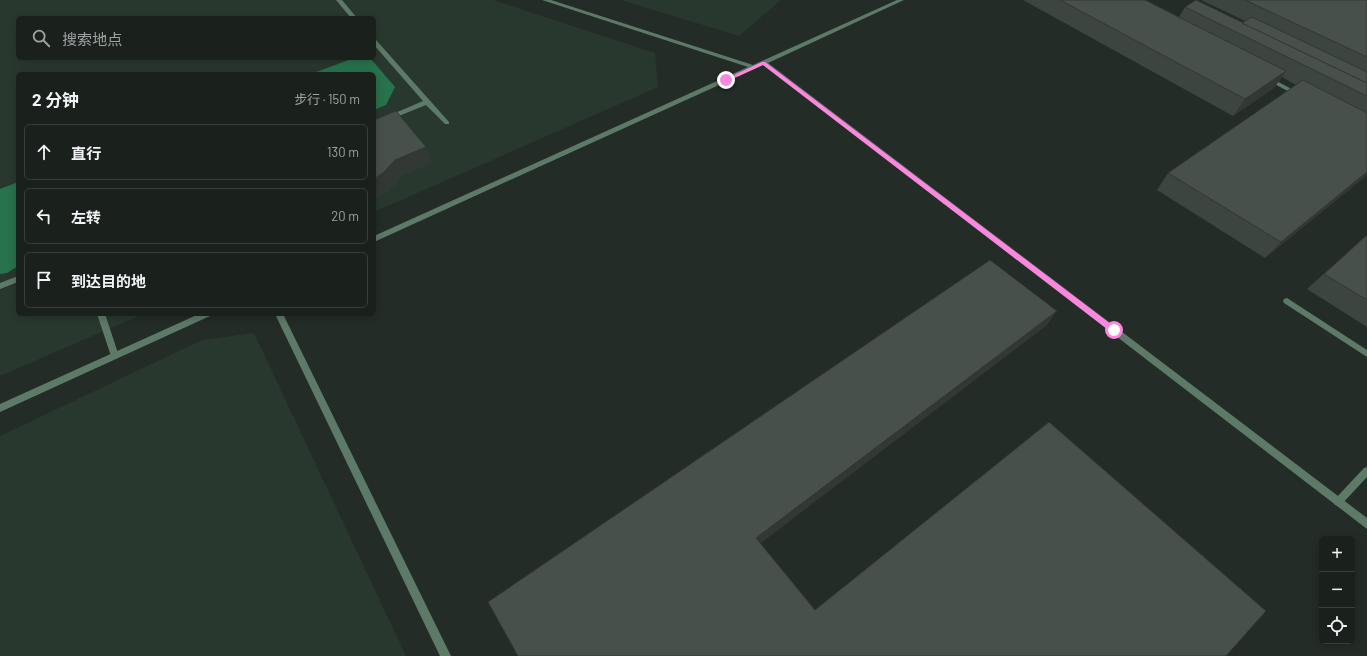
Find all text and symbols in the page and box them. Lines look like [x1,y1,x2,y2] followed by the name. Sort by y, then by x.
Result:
[16,16,376,60] search box
[30,27,52,49] icon: search
[62,30,122,48] text: 搜索地点
[717,71,735,89] route end
[32,89,79,109] text: 2 分钟
[294,91,360,107] text: 步行 · 150 m
[33,141,55,163] icon: ahead
[71,144,101,162] text: 直行
[327,144,359,160] text: 130 m
[33,205,55,227] icon: left
[71,208,101,226] text: 左转
[331,208,359,224] text: 20 m
[33,269,55,291] icon: arrive
[71,272,146,290] text: 到达目的地
[1105,321,1123,339] route start
[1319,536,1355,644] map controls
[1319,536,1355,572] button: +
[1319,572,1355,608] button: −
[1319,608,1355,644] button: locate

